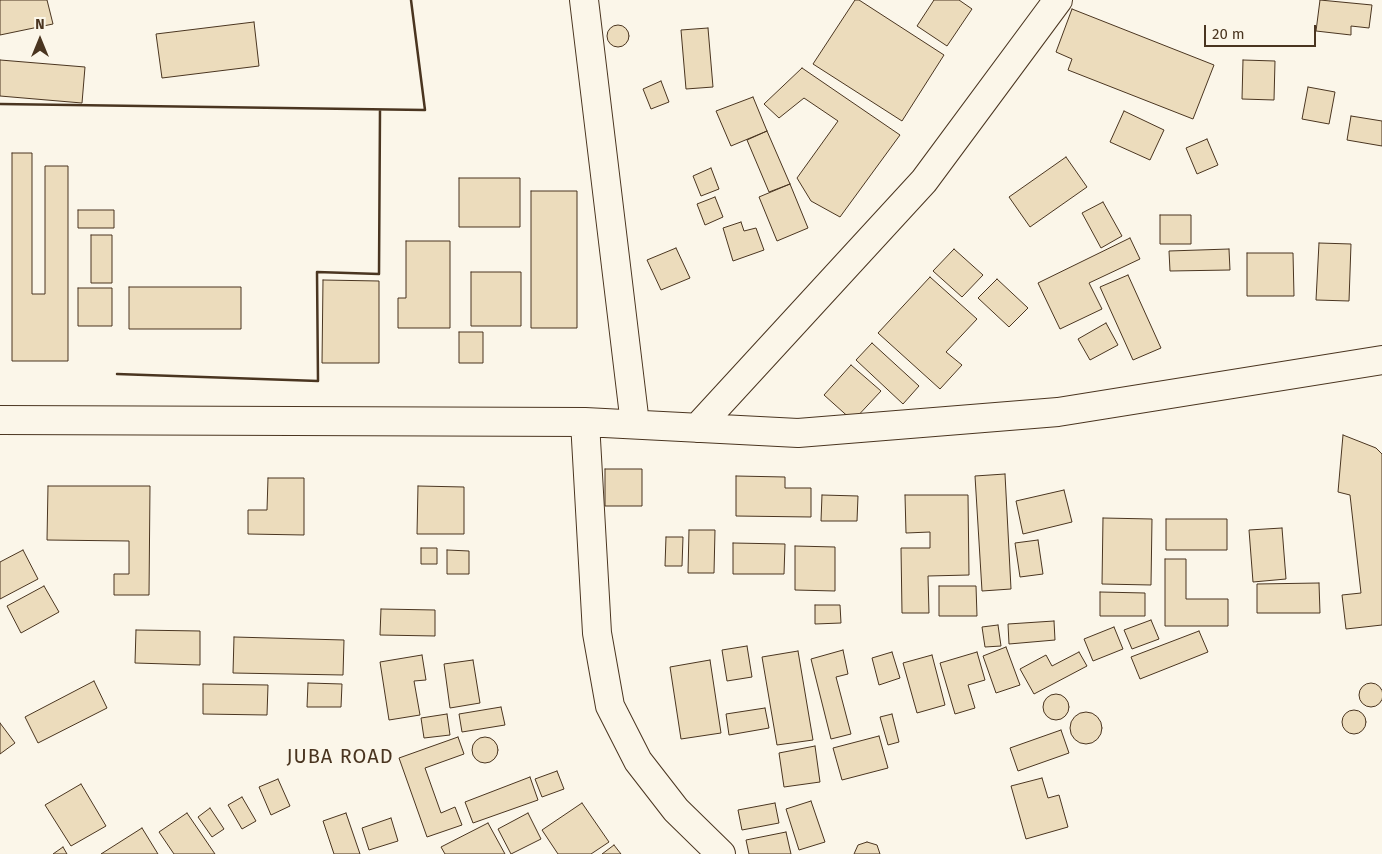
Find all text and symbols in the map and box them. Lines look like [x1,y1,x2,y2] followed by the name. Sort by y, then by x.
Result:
[15,15,65,65] north arrow
[1207,15,1320,47] scale bar
[35,16,45,33] text: N
[1212,25,1245,43] text: 20 m
[285,745,395,769] district label: JUBA ROAD

